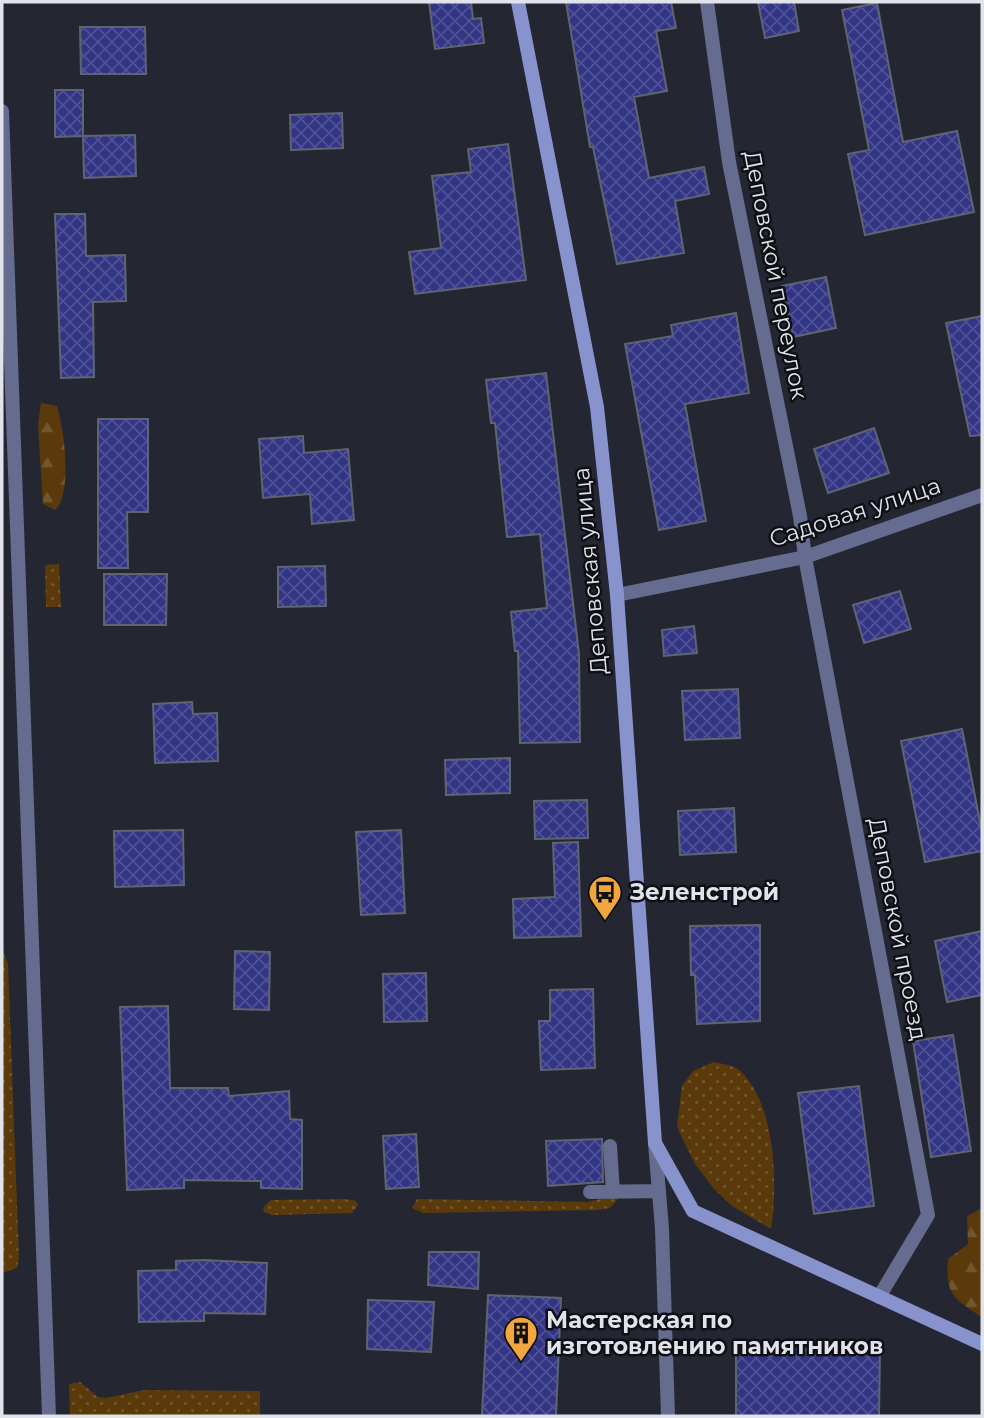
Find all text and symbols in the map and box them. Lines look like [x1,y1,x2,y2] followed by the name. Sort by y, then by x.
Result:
[738,148,814,402] street label: Деповской переулок
[567,466,613,676] street label: Деповская улица
[766,471,944,553] street label: Садовая улица
[863,815,933,1043] street label: Деповской проезд
[586,873,624,922] bus stop icon: Зеленстрой
[629,878,779,906] place label: Зеленстрой
[546,1306,883,1360] place label: Мастерская по изготовлению памятников
[502,1314,540,1363] building icon: Мастерская по изготовлению памятников

